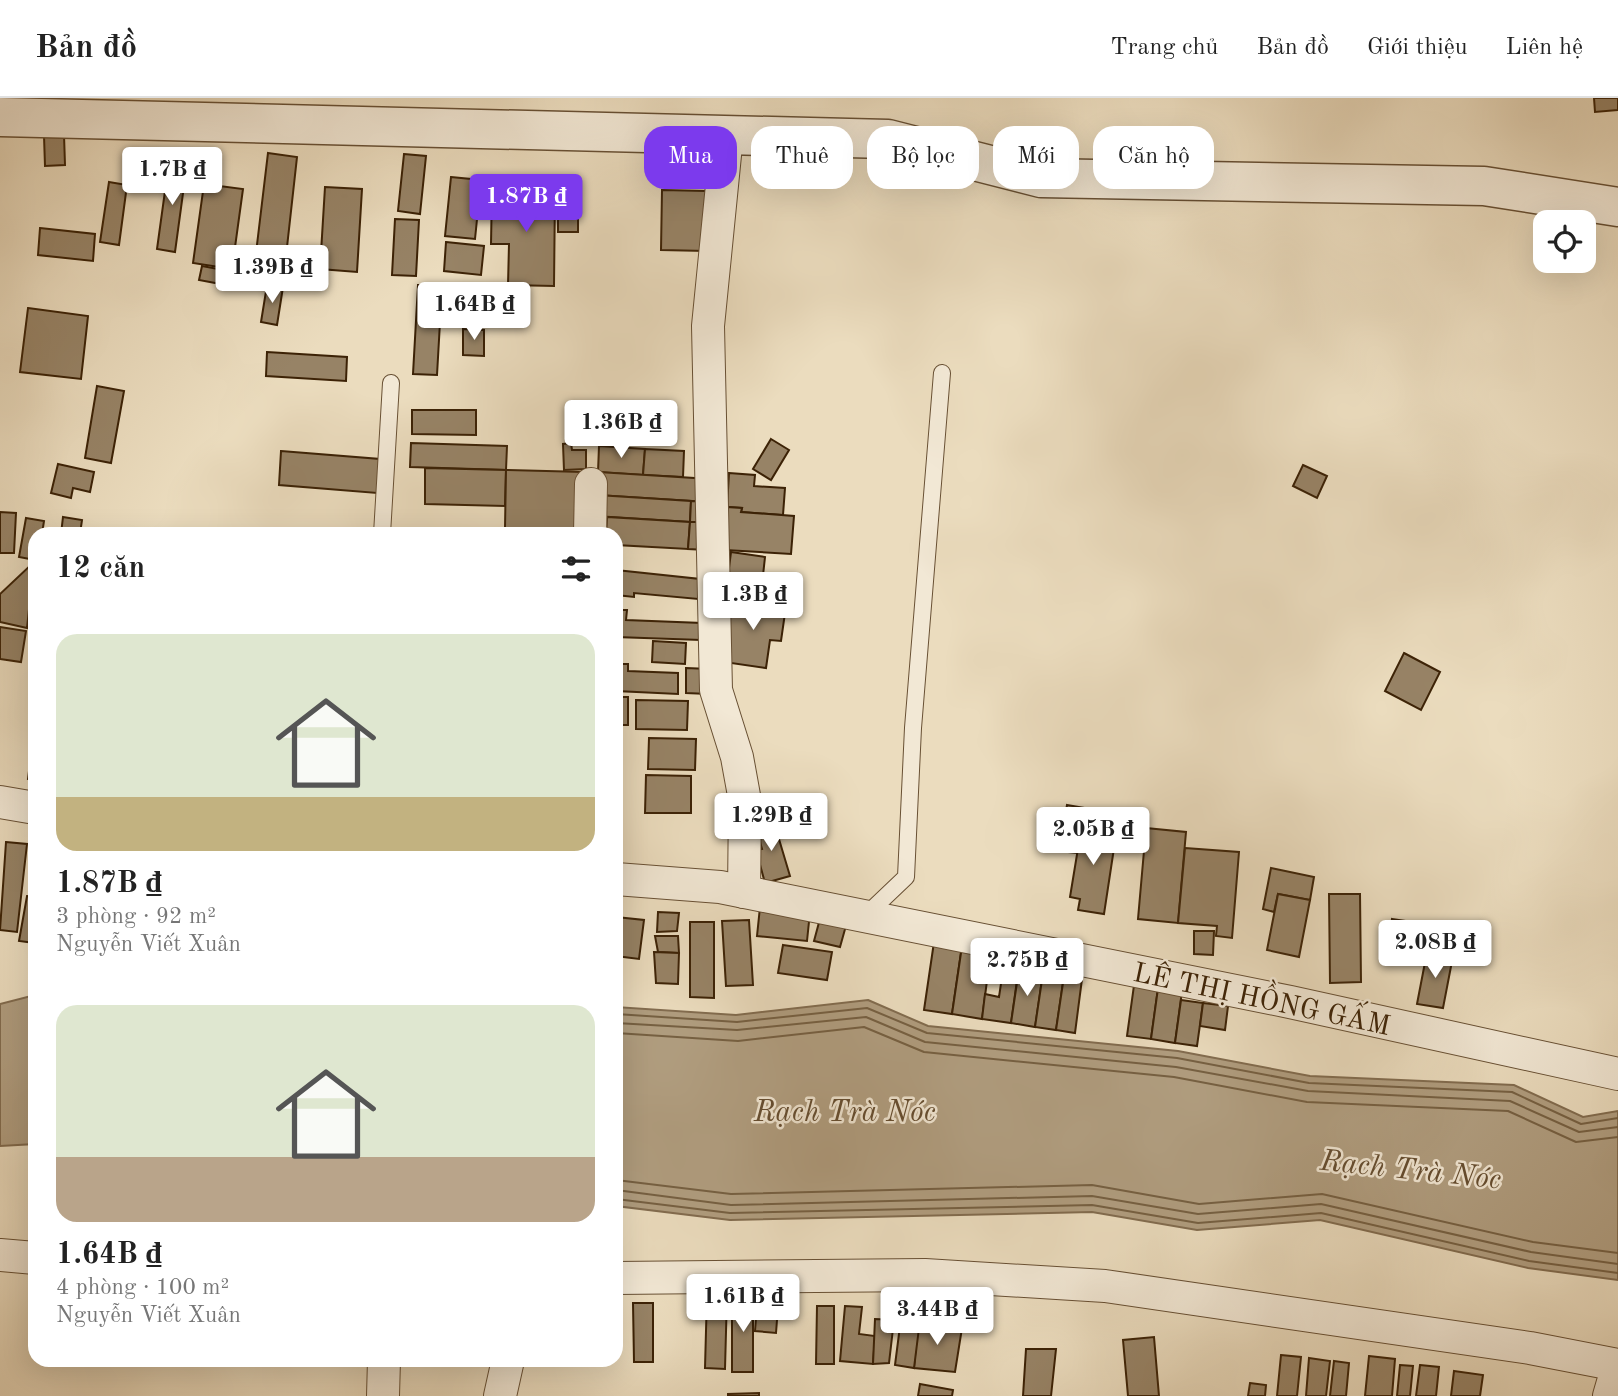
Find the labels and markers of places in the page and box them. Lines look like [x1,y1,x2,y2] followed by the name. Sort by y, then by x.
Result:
[115,148,229,207] pin: 1.7B ₫
[461,174,591,234] pin: 1.87B ₫
[207,246,337,305] pin: 1.39B ₫
[409,282,539,342] pin: 1.64B ₫
[556,400,686,460] pin: 1.36B ₫
[696,573,810,632] pin: 1.3B ₫
[706,794,836,853] pin: 1.29B ₫
[1028,808,1158,867] pin: 2.05B ₫
[1370,920,1500,980] pin: 2.08B ₫
[962,939,1092,998] pin: 2.75B ₫
[678,1274,808,1334] pin: 1.61B ₫
[872,1288,1002,1347] pin: 3.44B ₫

